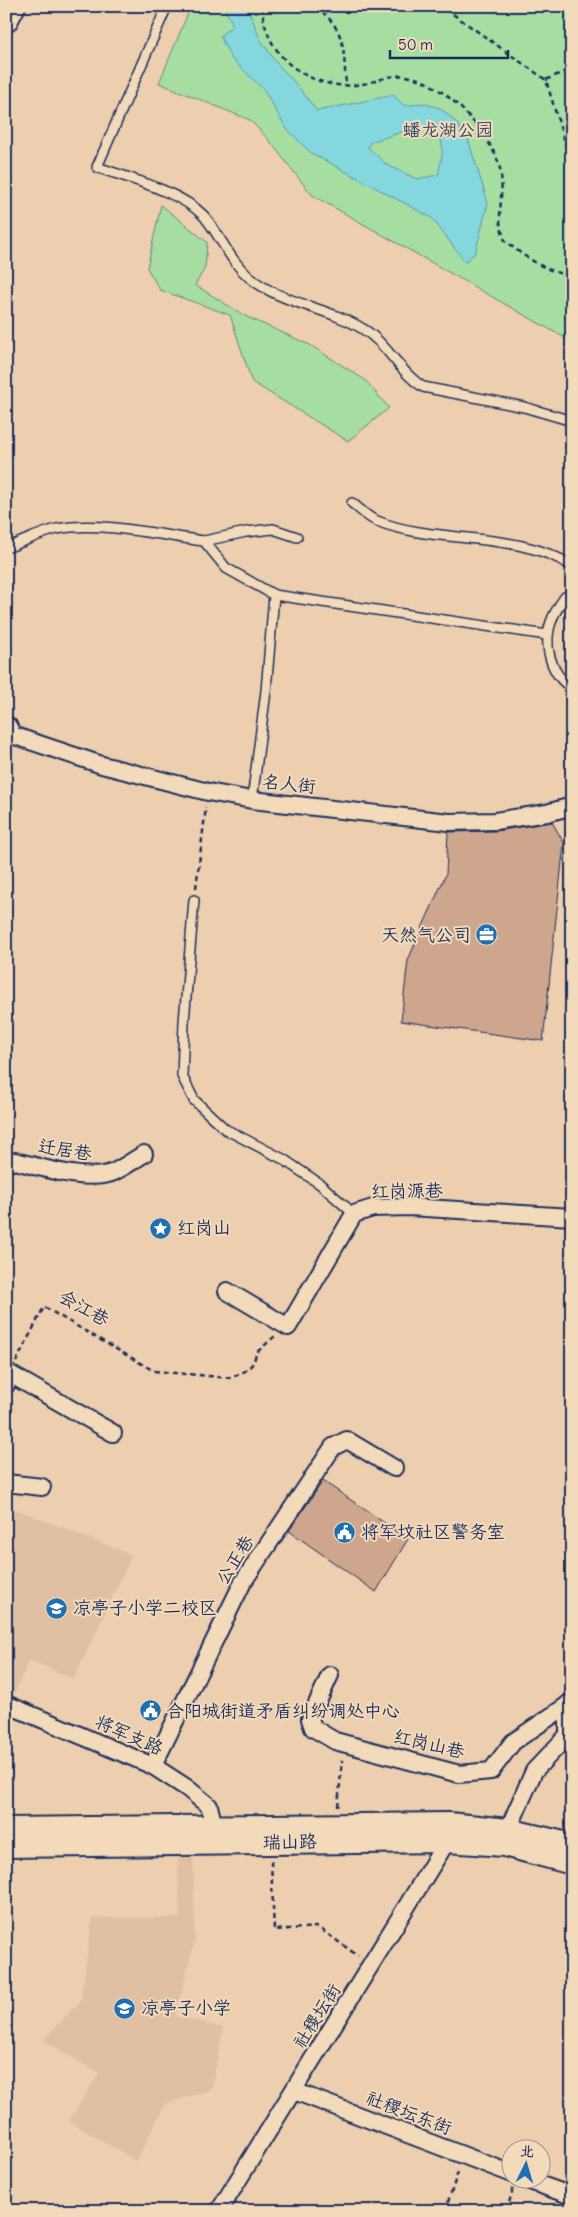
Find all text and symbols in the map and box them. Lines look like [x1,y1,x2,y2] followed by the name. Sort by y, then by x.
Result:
[390,28,508,60] scale bar
[398,35,433,54] text: 50 m
[403,118,493,141] park label: 蟠龙湖公园
[261,769,317,798] street label: 名人街
[381,923,471,946] place label: 天然气公司
[475,923,499,947] office icon: 天然气公司
[37,1134,94,1165] street label: 迁居巷
[371,1178,443,1203] street label: 红岗源巷
[149,1216,173,1240] place icon: 红岗山
[177,1216,231,1239] place label: 红岗山
[55,1284,113,1331] street label: 会江巷
[333,1520,357,1544] public building icon: 将军坟社区警务室
[361,1520,505,1543] place label: 将军坟社区警务室
[211,1531,259,1589] street label: 公正巷
[45,1596,69,1620] school or university icon: 凉亭子小学二校区
[73,1596,217,1619] place label: 凉亭子小学二校区
[138,1699,162,1723] public building icon: 合阳城街道矛盾纠纷调处中心
[166,1699,400,1722] place label: 合阳城街道矛盾纠纷调处中心
[92,1709,167,1760] street label: 将军支路
[391,1724,467,1763] street label: 红岗山巷
[263,1830,317,1853] street label: 瑞山路
[288,1979,345,2052] street label: 社稷坛街
[113,1996,137,2020] school or university icon: 凉亭子小学
[141,1996,231,2019] place label: 凉亭子小学
[363,2086,455,2139] street label: 社稷坛东街
[500,2140,550,2190] north arrow
[519,2141,535,2161] text: 北

